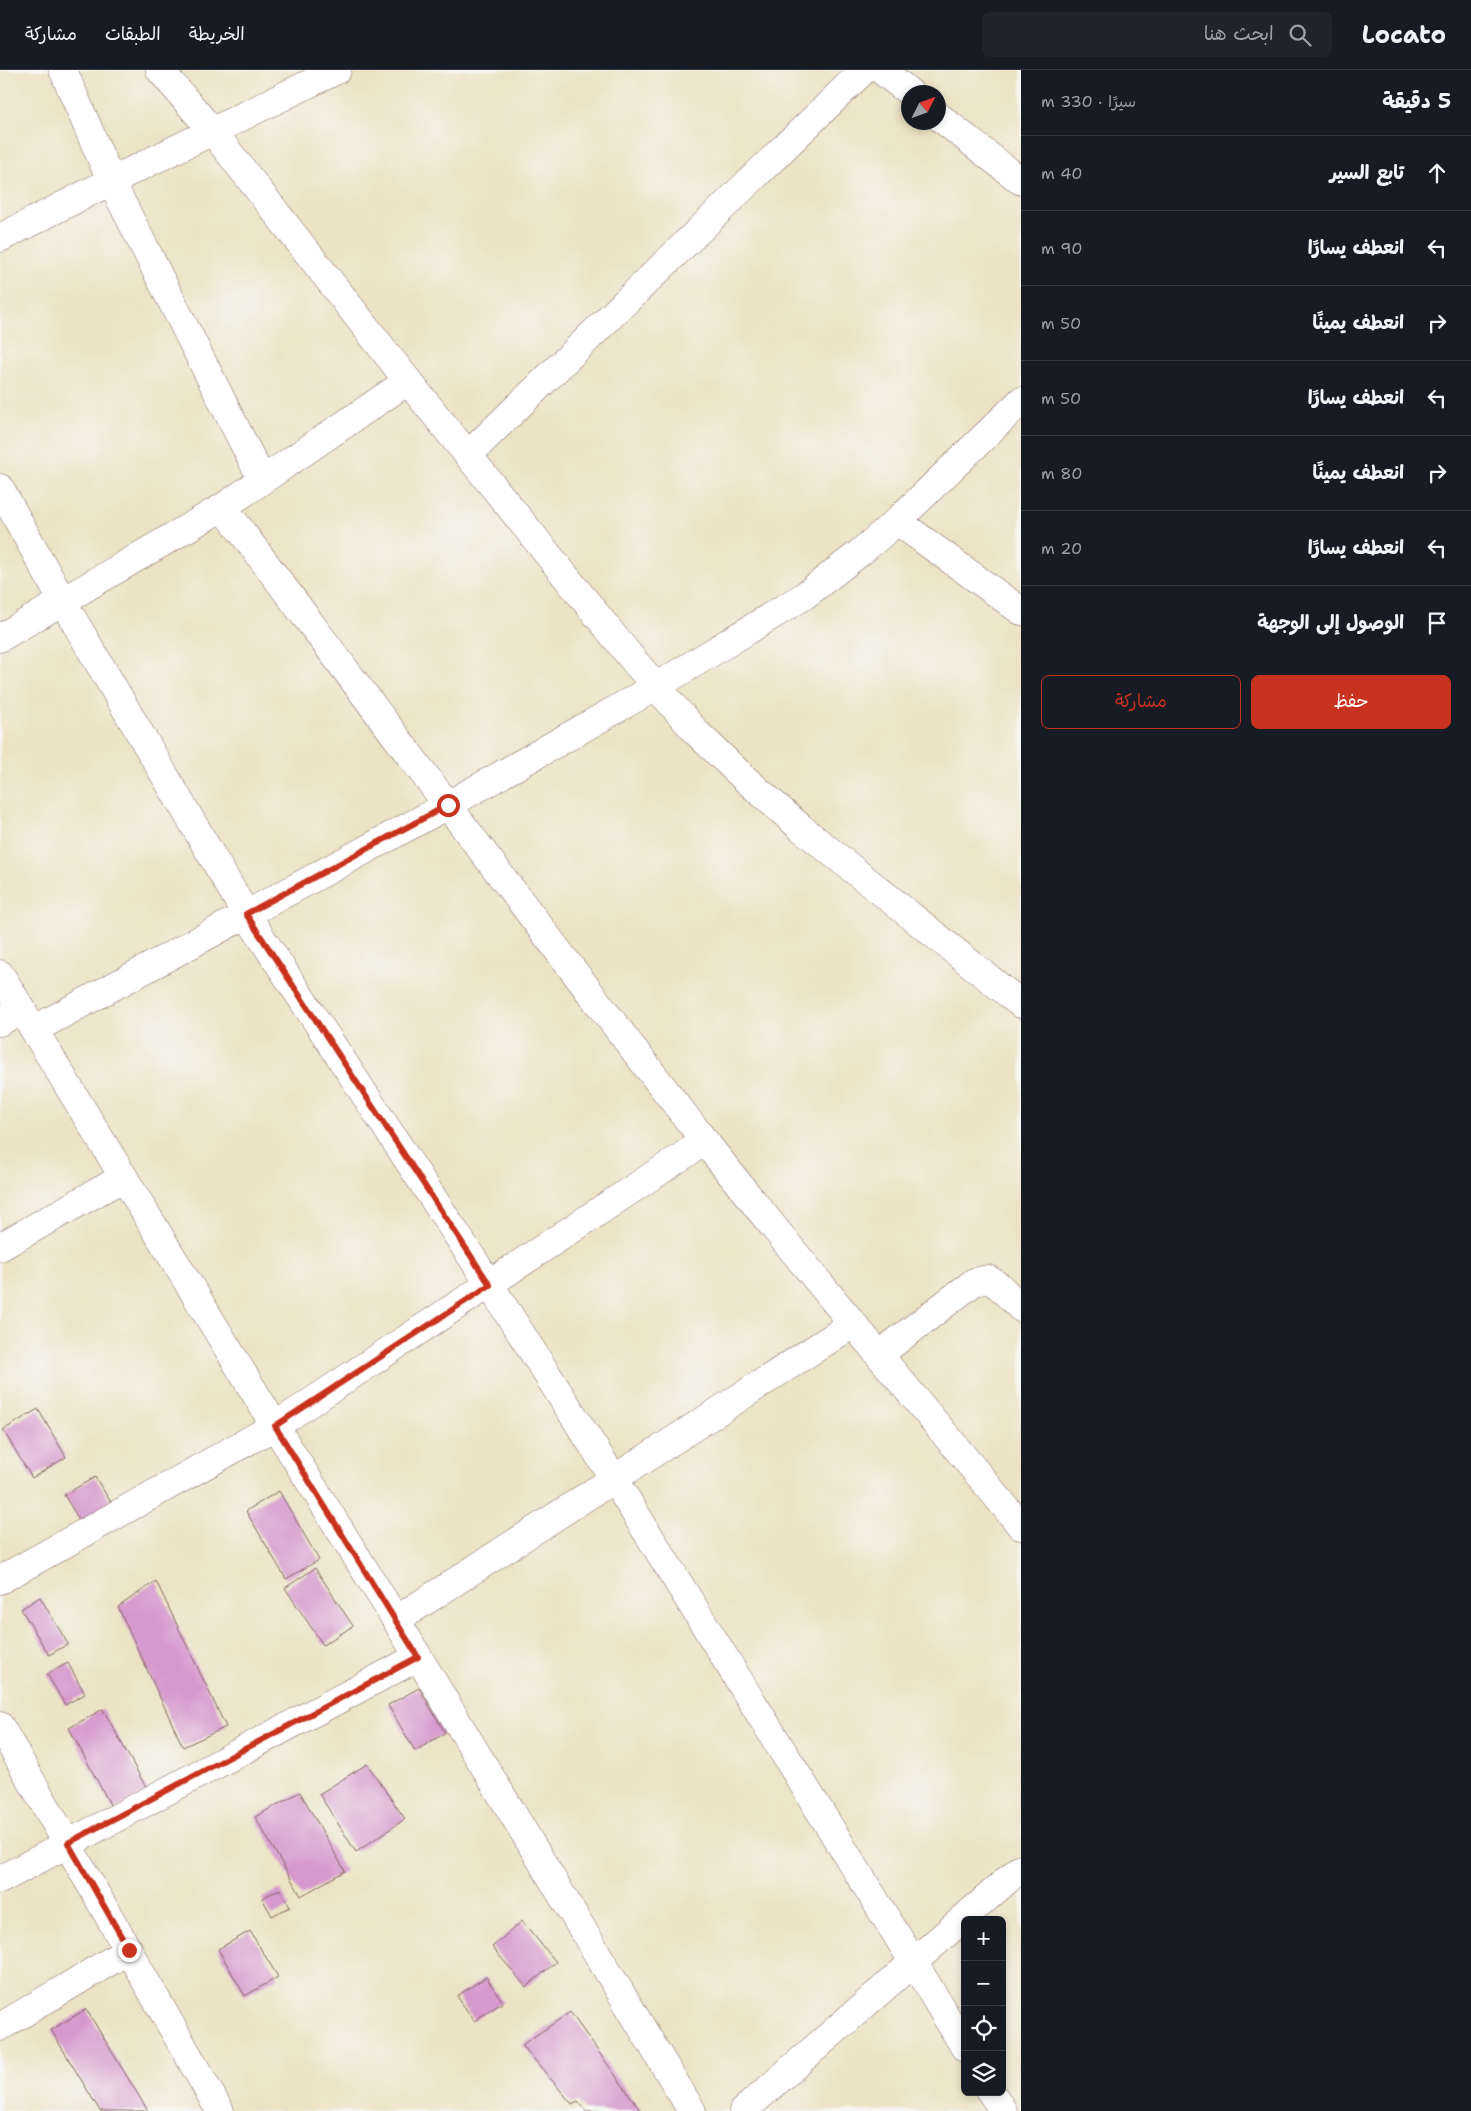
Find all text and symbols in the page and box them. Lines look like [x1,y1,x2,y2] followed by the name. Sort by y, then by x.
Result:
[982,12,1332,57] search box
[1362,19,1446,51] text: Locato
[1204,21,1274,46] text: ابحث هنا
[1286,21,1314,49] icon: search
[25,22,77,46] text: مشاركة
[105,22,161,46] text: الطبقات
[189,22,245,46] text: الخريطة
[901,85,946,130] north arrow
[1382,87,1451,115] text: 5 دقيقة
[1041,91,1136,112] text: سيرًا · 330 m
[1423,159,1451,187] icon: ahead
[1330,160,1404,185] text: تابع السير
[1041,163,1083,184] text: 40 m
[1423,234,1451,262] icon: left
[1308,235,1404,260] text: انعطف يسارًا
[1041,238,1082,259] text: 90 m
[1423,309,1451,337] icon: right
[1313,310,1404,335] text: انعطف يمينًا
[1041,313,1081,334] text: 50 m
[1423,384,1451,412] icon: left
[1308,385,1404,410] text: انعطف يسارًا
[1041,388,1081,409] text: 50 m
[1423,459,1451,487] icon: right
[1313,460,1404,485] text: انعطف يمينًا
[1041,463,1082,484] text: 80 m
[1423,534,1451,562] icon: left
[1308,535,1404,560] text: انعطف يسارًا
[1041,538,1082,559] text: 20 m
[1423,609,1451,637] icon: arrive
[1257,610,1404,635] text: الوصول إلى الوجهة
[1041,675,1241,729] button: مشاركة
[1251,675,1451,729] button: حفظ
[437,794,460,817] route start
[961,1916,1006,2096] map controls
[961,1916,1006,1961] button: +
[118,1939,141,1962] route end
[961,1961,1006,2006] button: −
[961,2006,1006,2051] button: locate
[961,2051,1006,2096] button: layers

